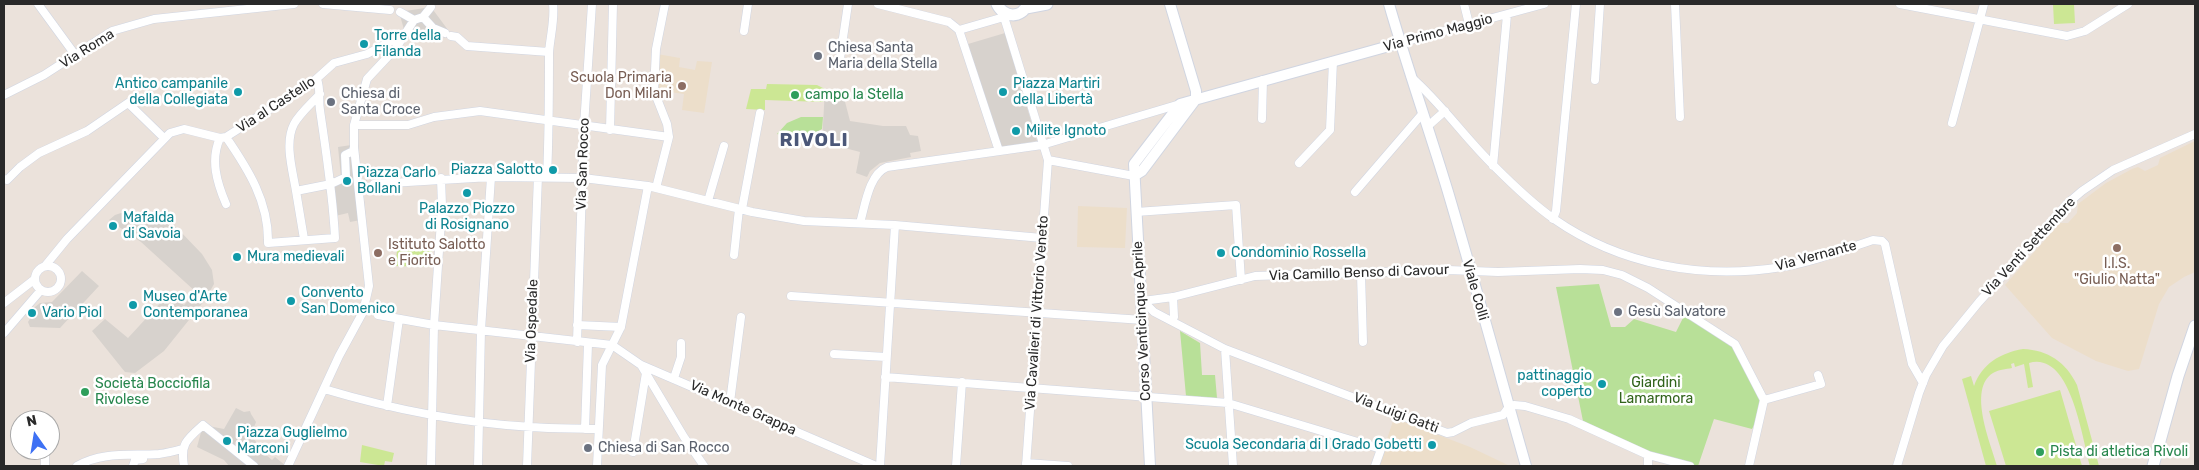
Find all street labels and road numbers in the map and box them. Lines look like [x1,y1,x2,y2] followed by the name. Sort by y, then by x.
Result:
[1382,10,1494,56] street label: Via Primo Maggio
[57,26,117,72] street label: Via Roma
[233,73,319,137] street label: Via al Castello
[573,117,593,211] street label: Via San Rocco
[1979,194,2079,300] street label: Via Venti Settembre
[1022,215,1052,411] street label: Via Cavalieri di Vittorio Veneto
[1774,237,1858,275] street label: Via Vernante
[1129,241,1155,401] street label: Corso Venticinque Aprile
[1458,258,1492,322] street label: Viale Colli
[1269,261,1449,285] street label: Via Camillo Benso di Cavour
[522,279,542,363] street label: Via Ospedale
[687,377,799,439] street label: Via Monte Grappa
[1351,389,1441,437] street label: Via Luigi Gatti

